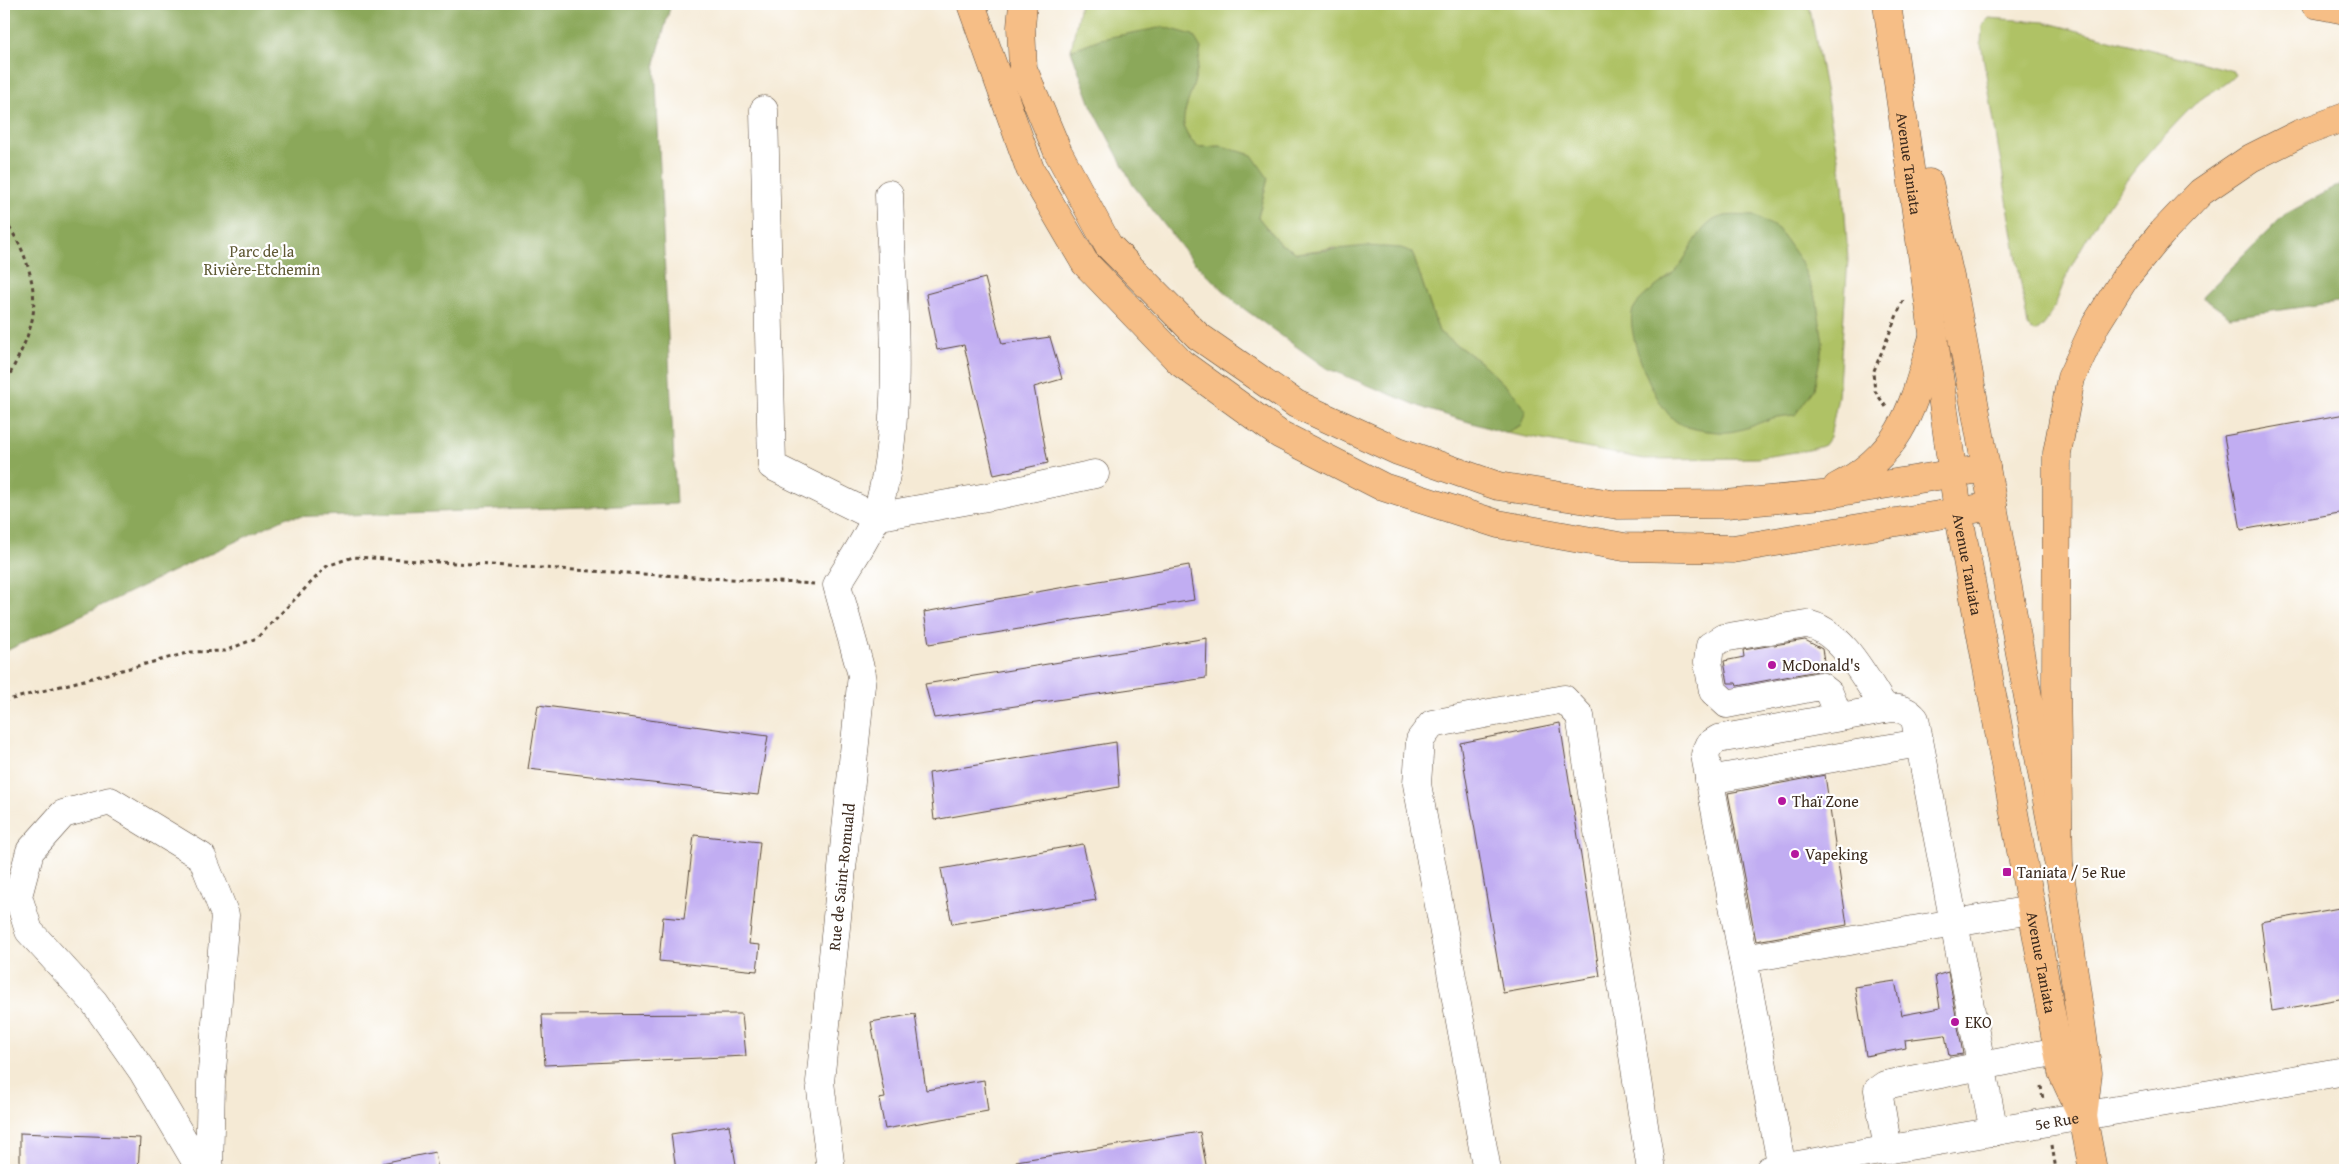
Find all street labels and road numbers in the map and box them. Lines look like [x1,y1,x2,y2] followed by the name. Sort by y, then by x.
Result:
[1890,111,1928,216] street label: Avenue Taniata
[1947,511,1989,617] street label: Avenue Taniata
[822,801,861,952] street label: Rue de Saint-Romuald
[2020,910,2063,1016] street label: Avenue Taniata
[2033,1105,2081,1136] street label: 5e Rue

